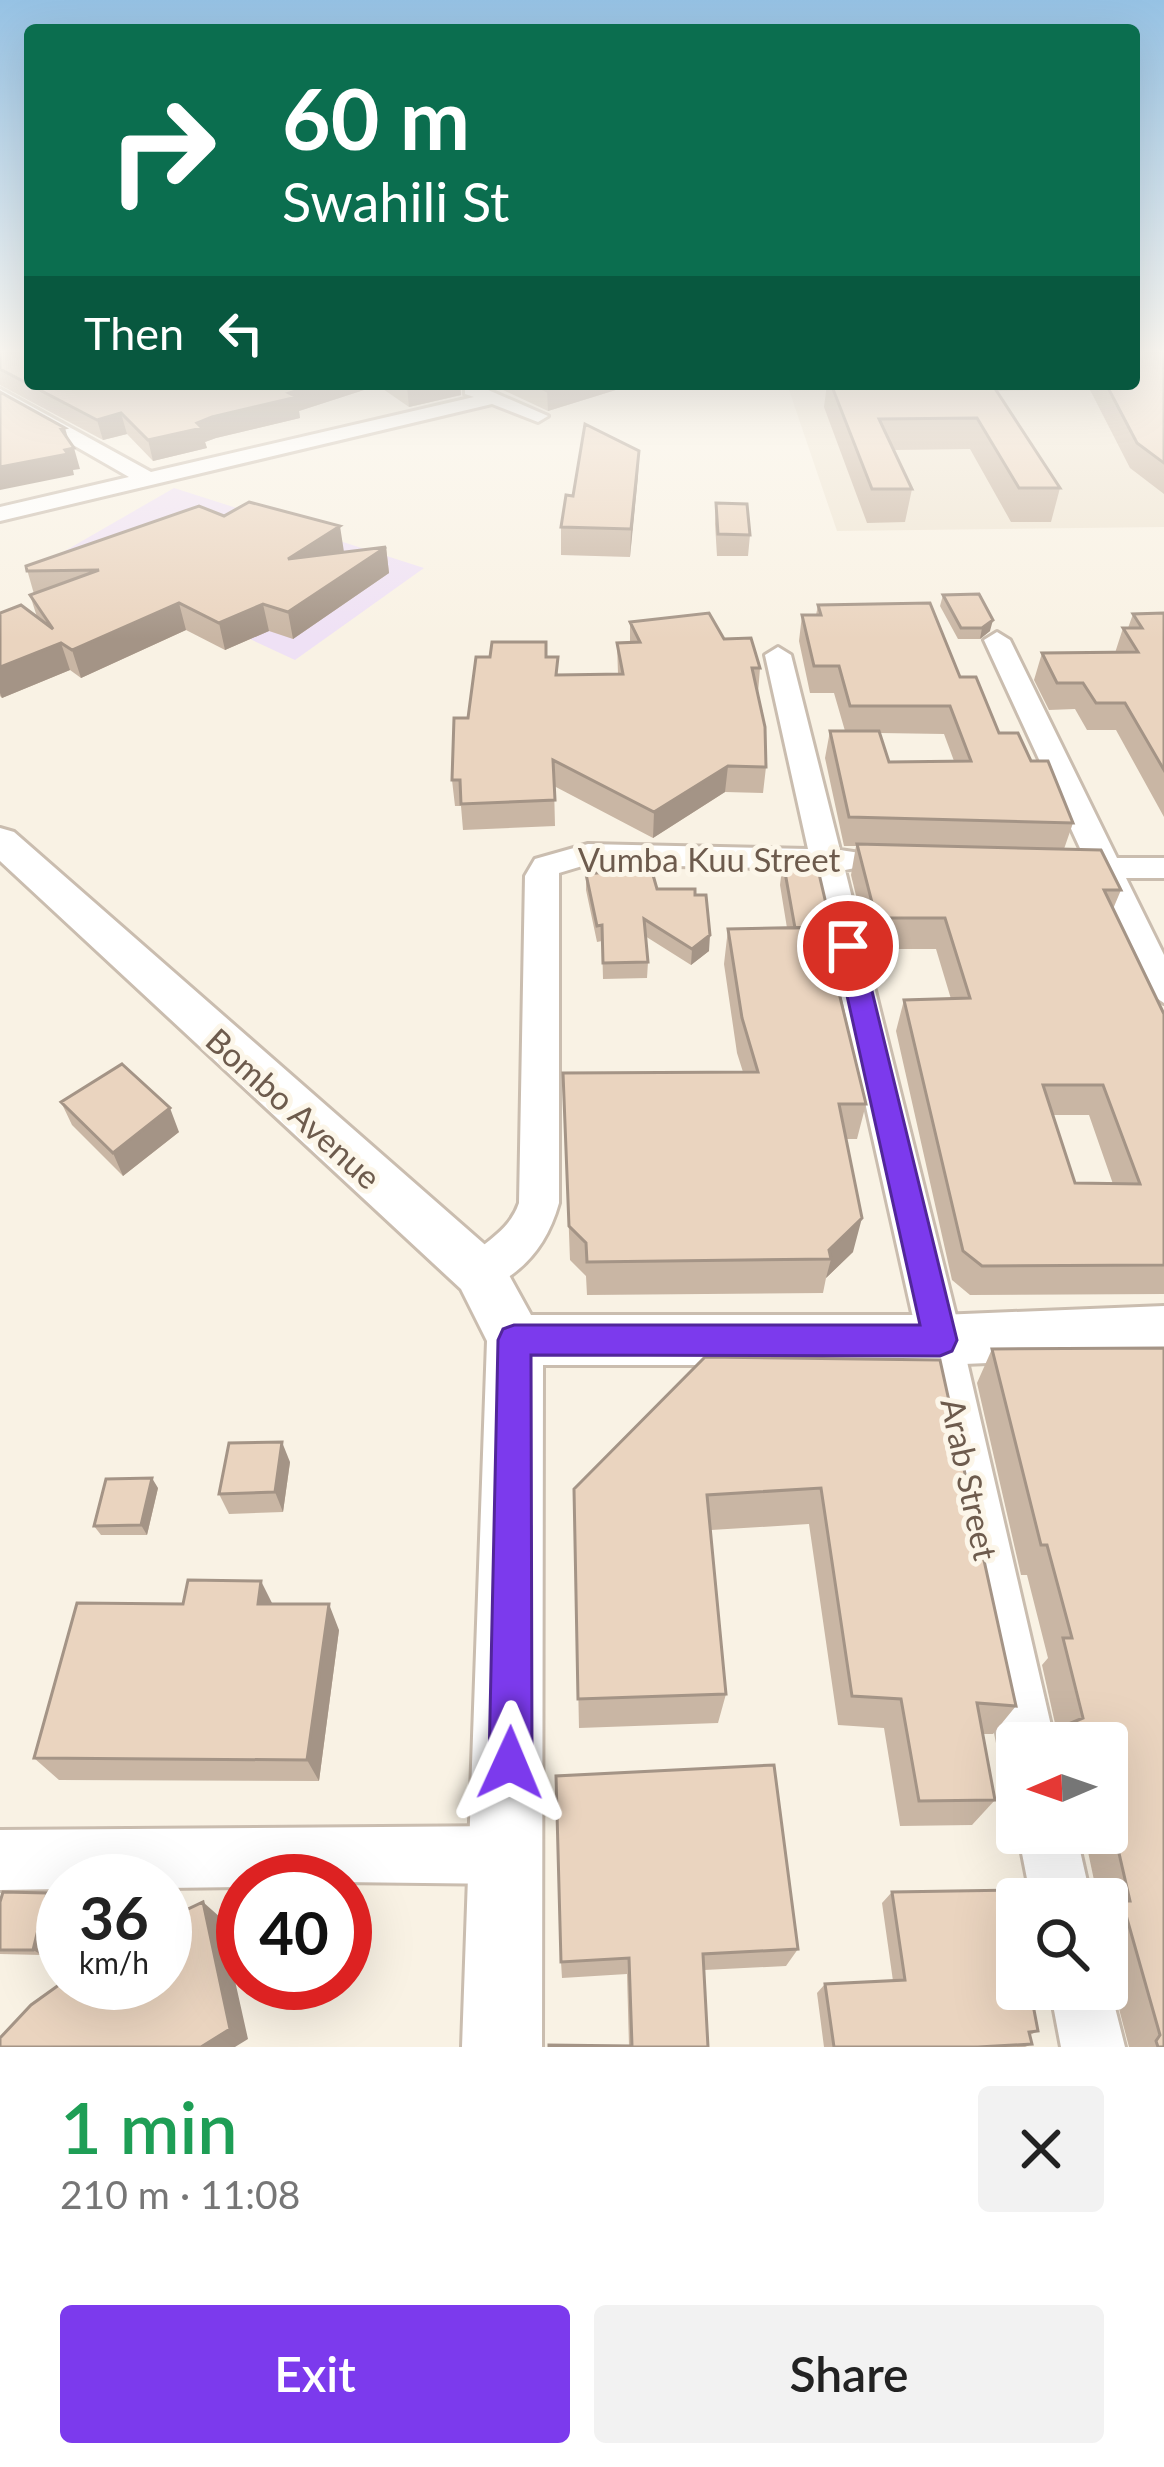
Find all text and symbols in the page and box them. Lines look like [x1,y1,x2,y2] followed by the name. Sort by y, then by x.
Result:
[282,67,470,168] text: 60 m
[84,72,240,228] icon: right
[282,169,509,234] text: Swahili St
[208,300,274,366] icon: left
[84,306,184,360] text: Then
[578,839,841,879] street label: Vumba Kuu Street
[797,895,899,997] pin
[815,913,881,979] icon: arrive
[199,1019,389,1197] street label: Bombo Avenue
[933,1395,1007,1564] street label: Arab Street
[447,1700,573,1826] position arrow
[996,1722,1128,1854] north arrow
[996,1722,1128,2010] map controls
[216,1854,372,2010] speed limit sign: 40
[996,1878,1128,2010] button: search
[79,1881,149,1953] text: 36
[79,1944,149,1980] text: km/h
[60,2083,238,2169] text: 1 min
[978,2086,1104,2212] button: close
[60,2171,300,2217] text: 210 m · 11:08
[60,2305,570,2443] button: Exit
[594,2305,1104,2443] button: Share

